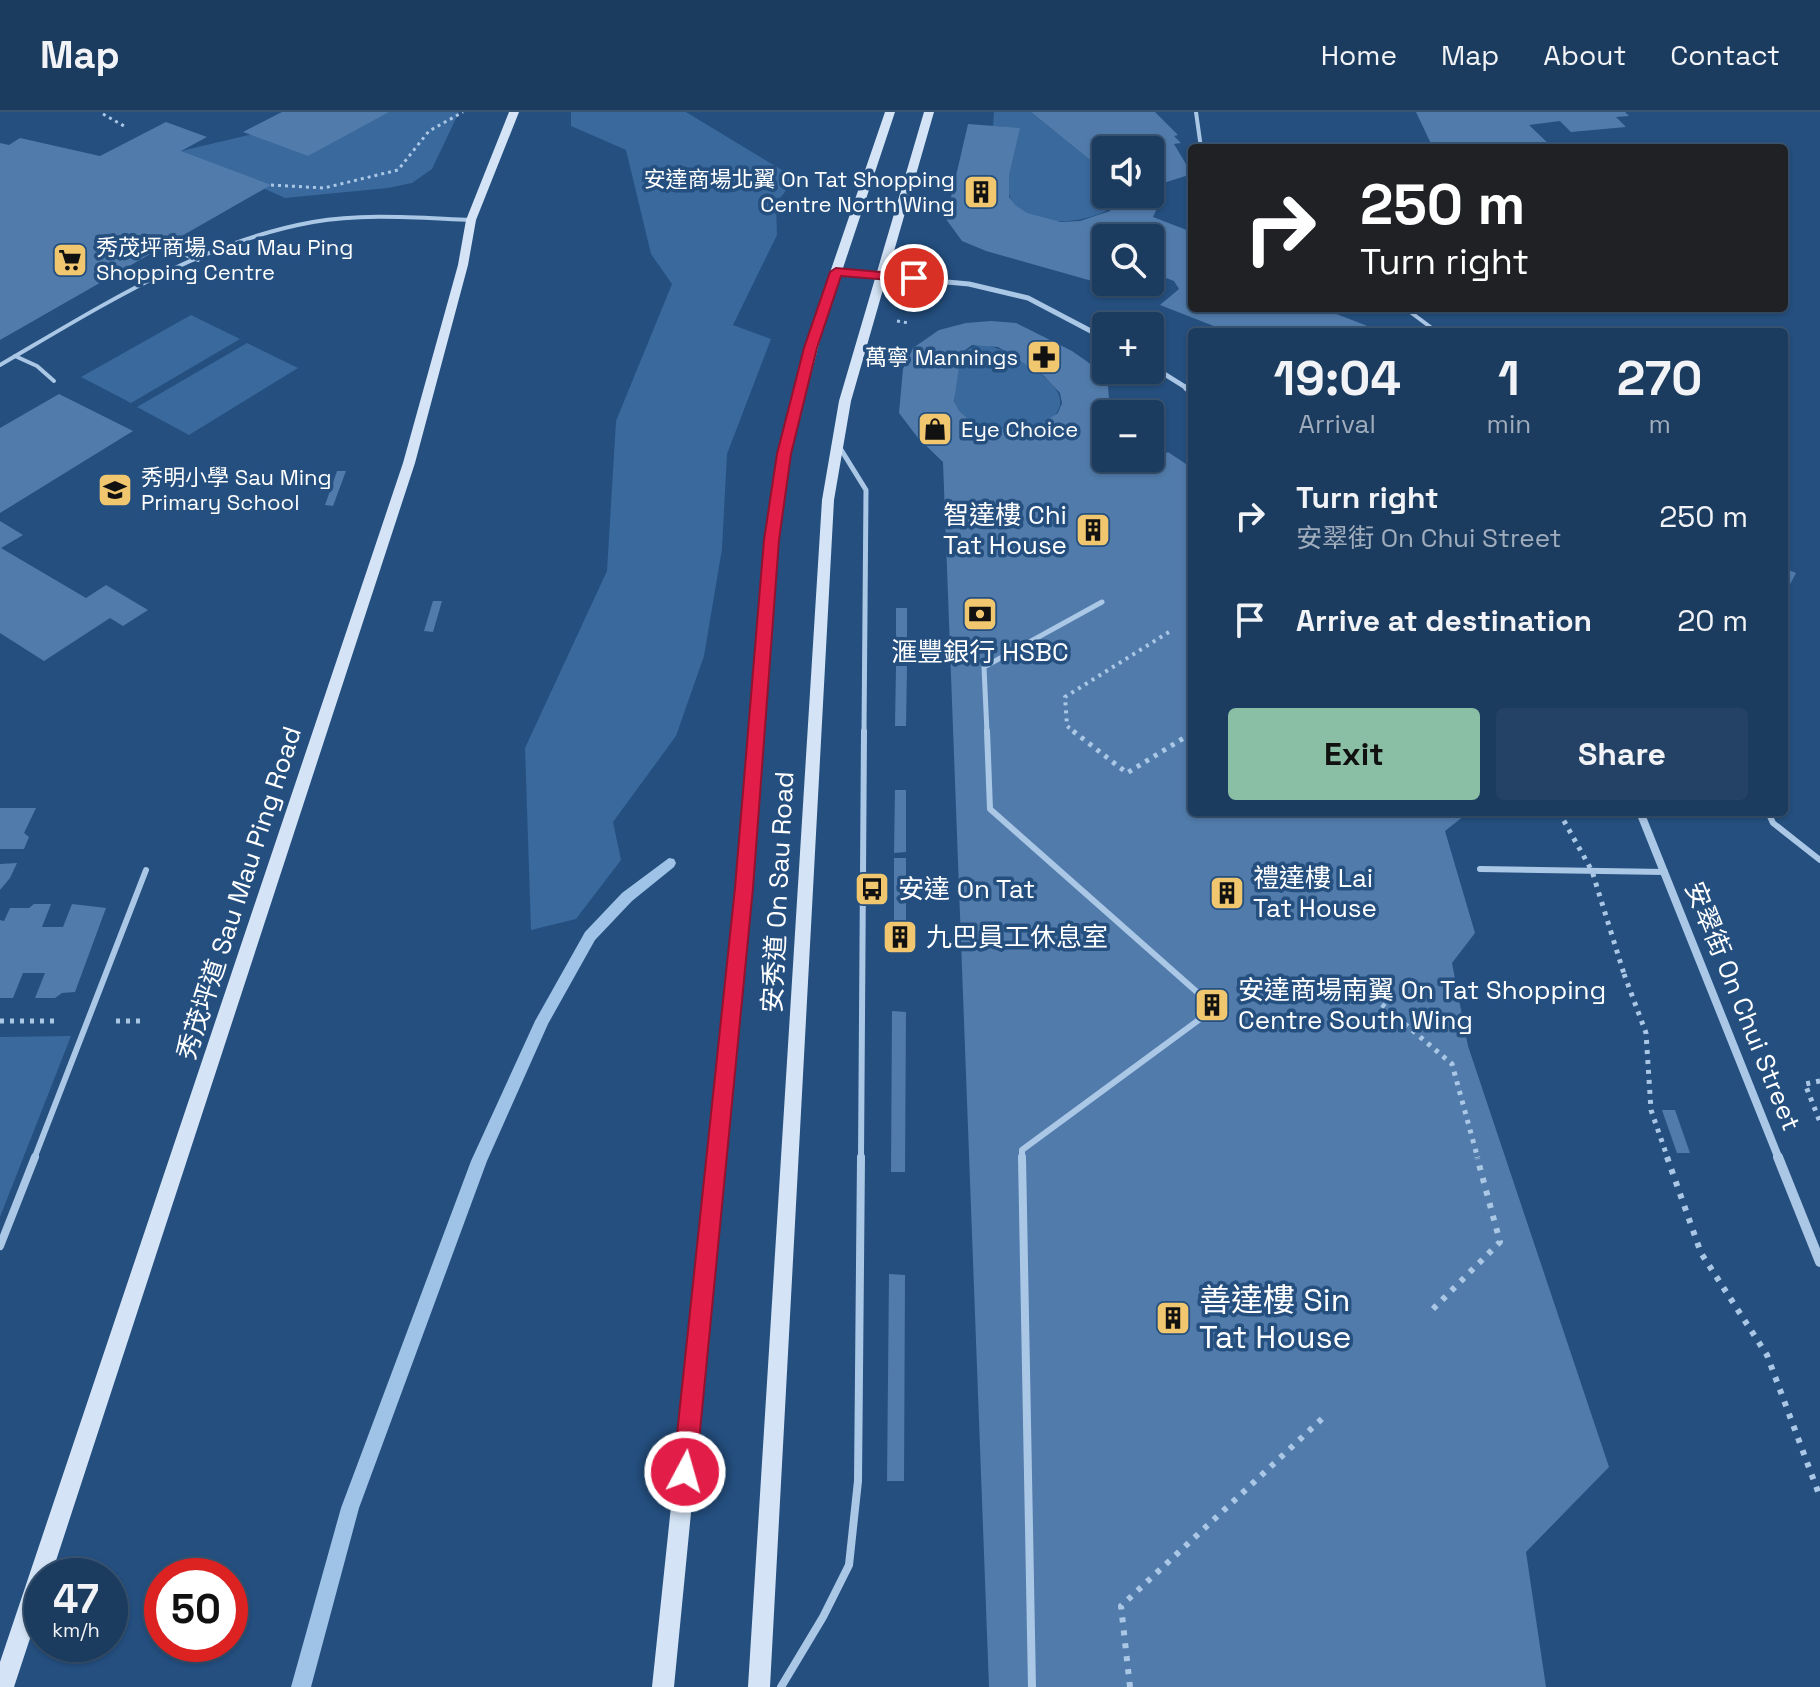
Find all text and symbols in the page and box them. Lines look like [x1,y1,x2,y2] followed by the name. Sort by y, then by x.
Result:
[40,31,120,79] text: Map
[1321,37,1397,73] text: Home
[1441,37,1499,73] text: Map
[1543,37,1626,73] text: About
[1670,37,1780,73] text: Contact
[1092,136,1164,472] map controls
[1092,136,1164,208] button: sound
[643,165,955,218] place label: 安達商場北翼 On Tat Shopping Centre North Wing
[1360,169,1525,240] text: 250 m
[962,173,1000,211] building icon: 安達商場北翼 On Tat Shopping Centre North Wing
[1228,176,1332,280] icon: right
[1092,224,1164,296] button: search
[96,233,353,286] place label: 秀茂坪商場 Sau Mau Ping Shopping Centre
[1360,239,1529,285] text: Turn right
[51,241,89,279] supermarket icon: 秀茂坪商場 Sau Mau Ping Shopping Centre
[880,244,948,312] pin
[892,256,936,300] icon: arrive
[1092,312,1164,384] button: +
[1025,338,1063,376] pharmacy icon: 萬寧 Mannings
[865,343,1018,371] place label: 萬寧 Mannings
[1274,348,1401,409] text: 19:04
[1498,348,1520,409] text: 1
[1617,348,1702,409] text: 270
[1092,400,1164,472] button: −
[1299,407,1376,441] text: Arrival
[1487,407,1531,441] text: min
[1648,407,1671,441] text: m
[916,410,954,448] shop icon: Eye Choice
[961,415,1078,443] place label: Eye Choice
[141,463,332,516] place label: 秀明小學 Sau Ming Primary School
[96,471,134,509] school or university icon: 秀明小學 Sau Ming Primary School
[1296,478,1439,517] text: Turn right
[1228,494,1272,538] icon: right
[1659,497,1748,536] text: 250 m
[943,498,1067,562] place label: 智達樓 Chi Tat House
[1074,511,1112,549] building icon: 智達樓 Chi Tat House
[1296,521,1562,555] text: 安翠街 On Chui Street
[961,595,999,633] bank icon: 滙豐銀行 HSBC
[1228,598,1272,642] icon: arrive
[1296,601,1592,640] text: Arrive at destination
[1677,601,1748,640] text: 20 m
[891,635,1069,669] place label: 滙豐銀行 HSBC
[1228,708,1480,800] button: Exit
[1496,708,1748,800] button: Share
[169,722,309,1064] street label: 秀茂坪道 Sau Mau Ping Road
[755,770,801,1014] street label: 安秀道 On Sau Road
[1253,861,1377,925] place label: 禮達樓 Lai Tat House
[853,870,891,908] bus stop icon: 安達 On Tat
[898,872,1035,906] place label: 安達 On Tat
[1208,874,1246,912] building icon: 禮達樓 Lai Tat House
[1678,877,1808,1135] street label: 安翠街 On Chui Street
[881,918,919,956] building icon: 九巴員工休息室
[926,920,1108,954] place label: 九巴員工休息室
[1238,973,1606,1037] place label: 安達商場南翼 On Tat Shopping Centre South Wing
[1193,986,1231,1024] building icon: 安達商場南翼 On Tat Shopping Centre South Wing
[1199,1280,1352,1357] place label: 善達樓 Sin Tat House
[1154,1299,1192,1337] building icon: 善達樓 Sin Tat House
[643,1430,727,1514] position arrow
[144,1558,248,1662] speed limit sign: 50
[53,1574,99,1625] text: 47
[52,1617,100,1643] text: km/h

